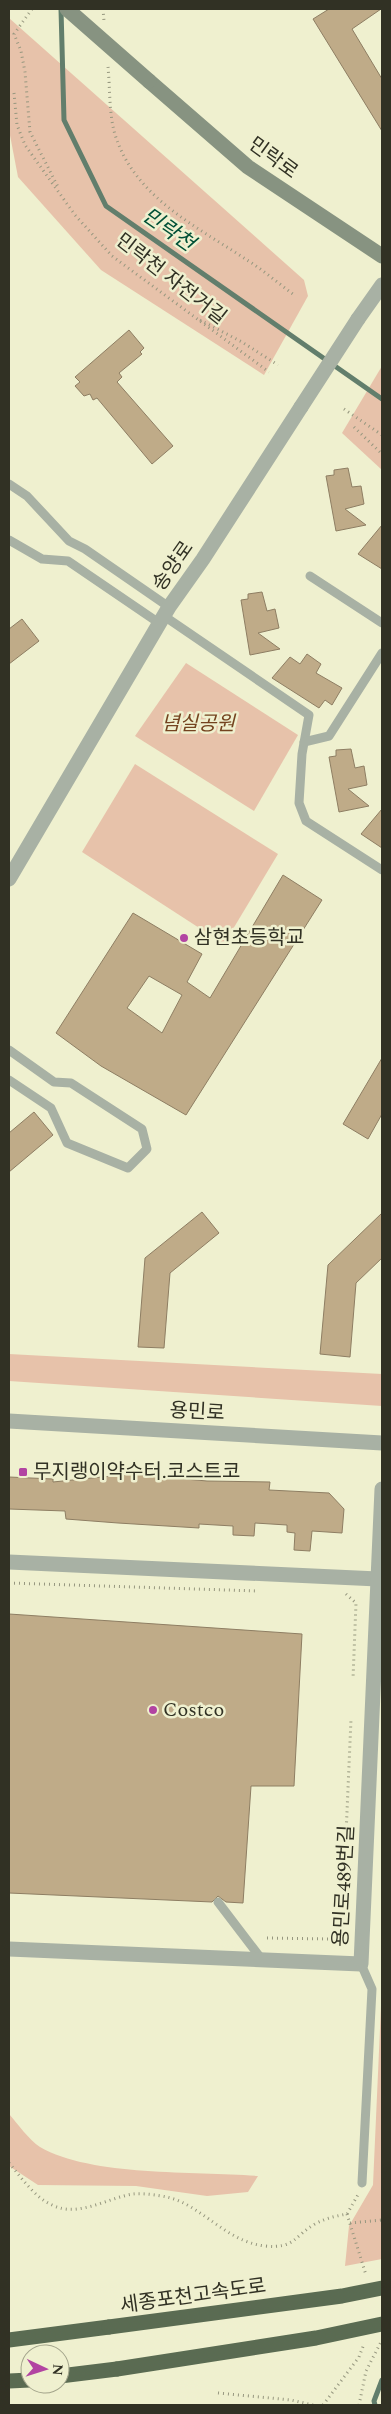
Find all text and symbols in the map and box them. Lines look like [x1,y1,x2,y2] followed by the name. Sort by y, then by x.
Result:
[242,130,304,186] street label: 민락로
[135,200,203,261] water label: 민락천
[109,226,233,332] street label: 민락천 자전거길
[145,535,201,597] street label: 송양로
[161,709,236,739] park label: 념실공원
[194,923,304,953] place label: 삼현초등학교
[178,932,190,944] marker: 삼현초등학교
[169,1396,225,1428] street label: 용민로
[33,1457,240,1487] place label: 무지랭이약수터.코스트코
[17,1466,29,1478] marker: 무지랭이약수터.코스트코
[163,1695,224,1725] place label: Costco
[147,1704,159,1716] marker: Costco
[326,1824,362,1948] street label: 용민로489번길
[118,2271,268,2321] street label: 세종포천고속도로
[20,2344,70,2394] north arrow
[47,2363,68,2376] text: N

